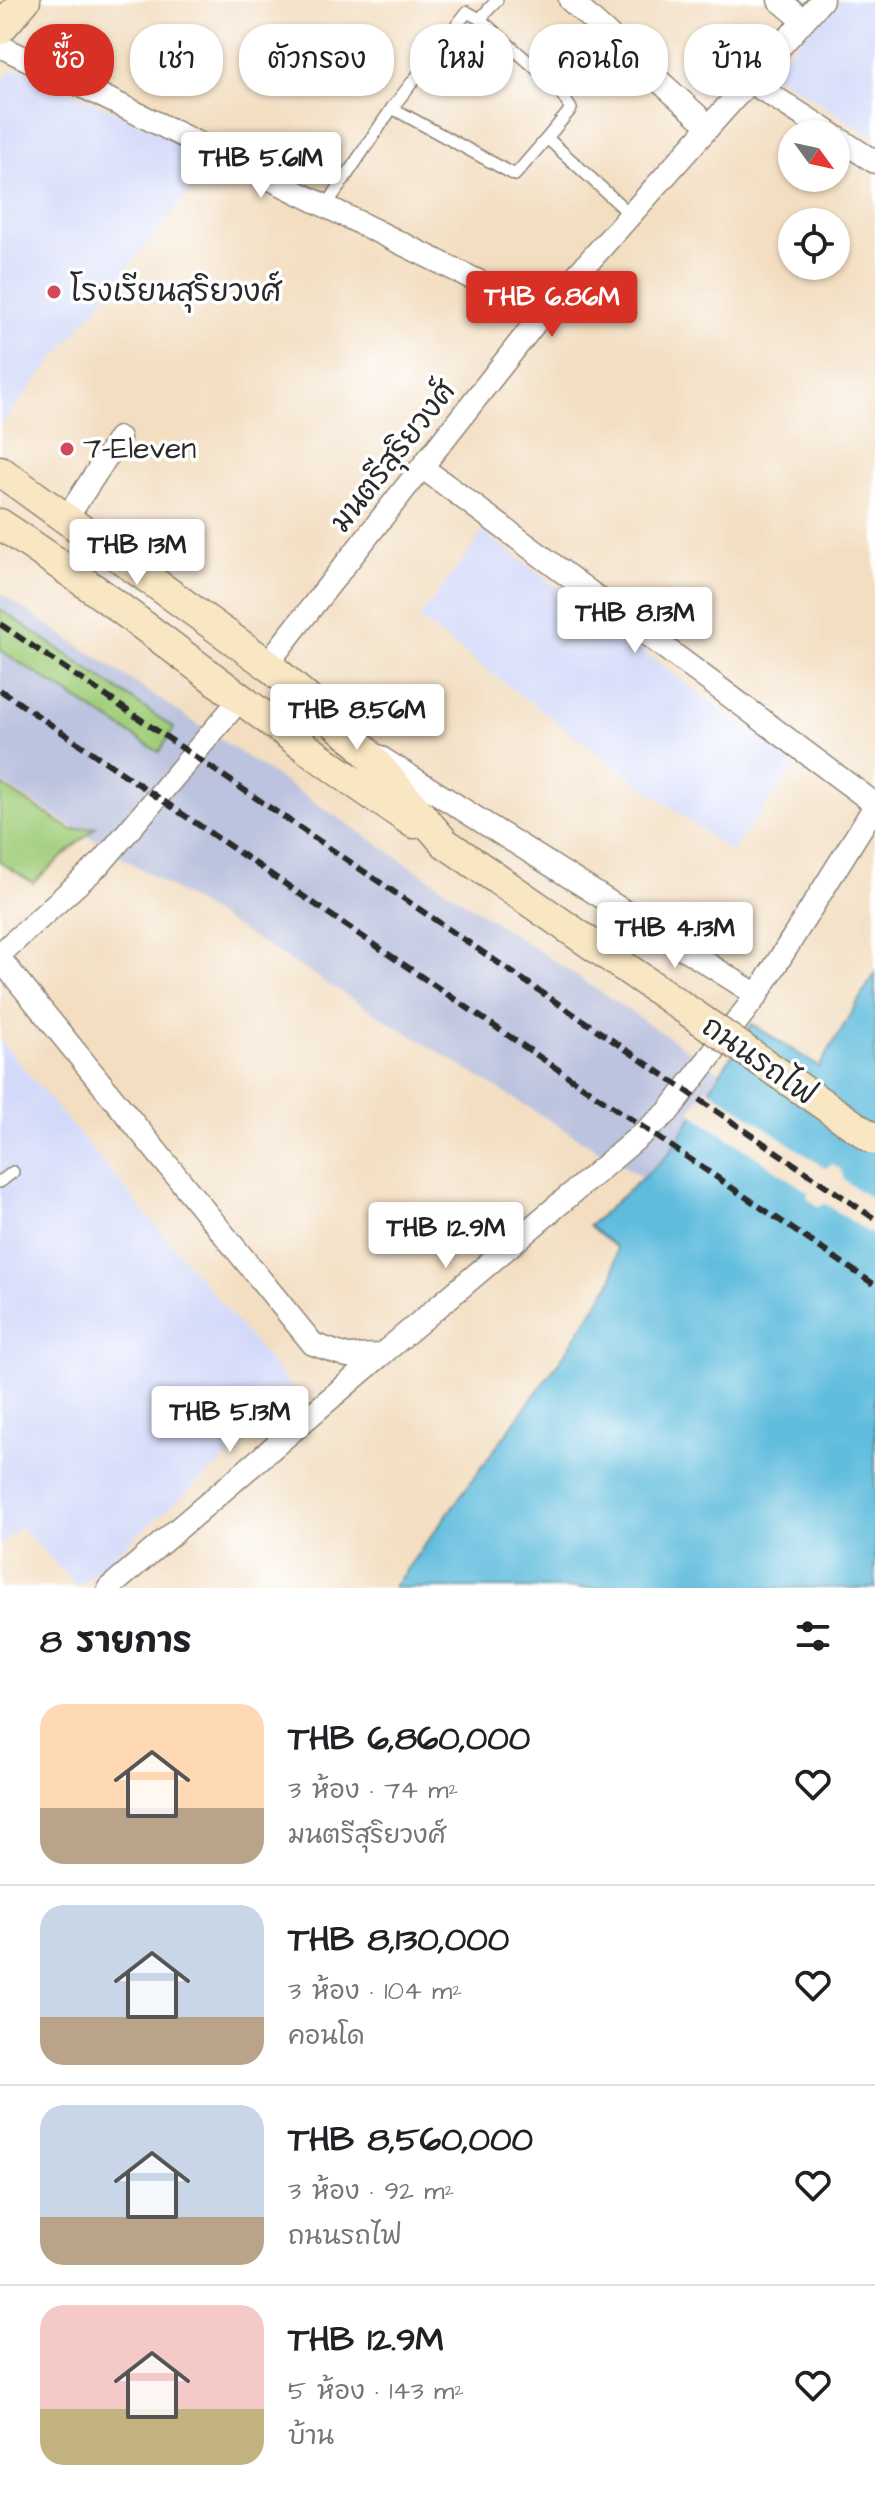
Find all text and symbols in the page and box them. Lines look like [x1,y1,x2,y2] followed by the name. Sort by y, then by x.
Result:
[24,24,114,96] chip: ซื้อ
[130,24,223,96] chip: เช่า
[239,24,394,96] chip: ตัวกรอง
[410,24,513,96] chip: ใหม่
[529,24,668,96] chip: คอนโด
[684,24,790,96] chip: บ้าน
[778,120,850,192] north arrow
[778,120,850,280] map controls
[169,132,353,200] pin: THB 5.61M
[199,140,323,176] text: THB 5.61M
[778,208,850,280] button: locate
[70,271,283,313] place label: โรงเรียนสุริยวงศ์
[460,271,644,339] pin: THB 6.86M
[484,279,620,315] text: THB 6.86M
[45,283,63,301] marker: โรงเรียนสุริยวงศ์
[321,371,466,541] street label: มนตรีสุริยวงศ์
[83,428,196,470] place label: 7-Eleven
[58,440,76,458] marker: 7-Eleven
[63,519,211,587] pin: THB 13M
[88,527,186,563] text: THB 13M
[543,587,727,655] pin: THB 8.13M
[575,595,695,631] text: THB 8.13M
[265,684,449,752] pin: THB 8.56M
[288,692,426,728] text: THB 8.56M
[583,902,767,970] pin: THB 4.13M
[615,910,735,946] text: THB 4.13M
[693,1006,825,1116] street label: ถนนรถไฟ
[354,1202,538,1270] pin: THB 12.9M
[386,1210,506,1246] text: THB 12.9M
[138,1386,322,1454] pin: THB 5.13M
[170,1394,290,1430] text: THB 5.13M
[791,1614,835,1658] icon: filters
[40,1618,192,1666] text: 8 รายการ
[288,1715,530,1763] text: THB 6,860,000
[104,1736,200,1832] icon: home
[791,1762,835,1806] icon: heart
[288,1772,458,1808] text: 3 ห้อง · 74 m²
[288,1817,445,1853] text: มนตรีสุริยวงศ์
[288,1916,509,1964] text: THB 8,130,000
[104,1937,200,2033] icon: home
[791,1963,835,2007] icon: heart
[288,1973,462,2009] text: 3 ห้อง · 104 m²
[288,2018,365,2054] text: คอนโด
[288,2116,533,2164] text: THB 8,560,000
[104,2137,200,2233] icon: home
[791,2163,835,2207] icon: heart
[288,2173,454,2209] text: 3 ห้อง · 92 m²
[288,2218,402,2254] text: ถนนรถไฟ
[288,2316,444,2364] text: THB 12.9M
[104,2337,200,2433] icon: home
[791,2363,835,2407] icon: heart
[288,2373,464,2409] text: 5 ห้อง · 143 m²
[288,2418,334,2454] text: บ้าน

